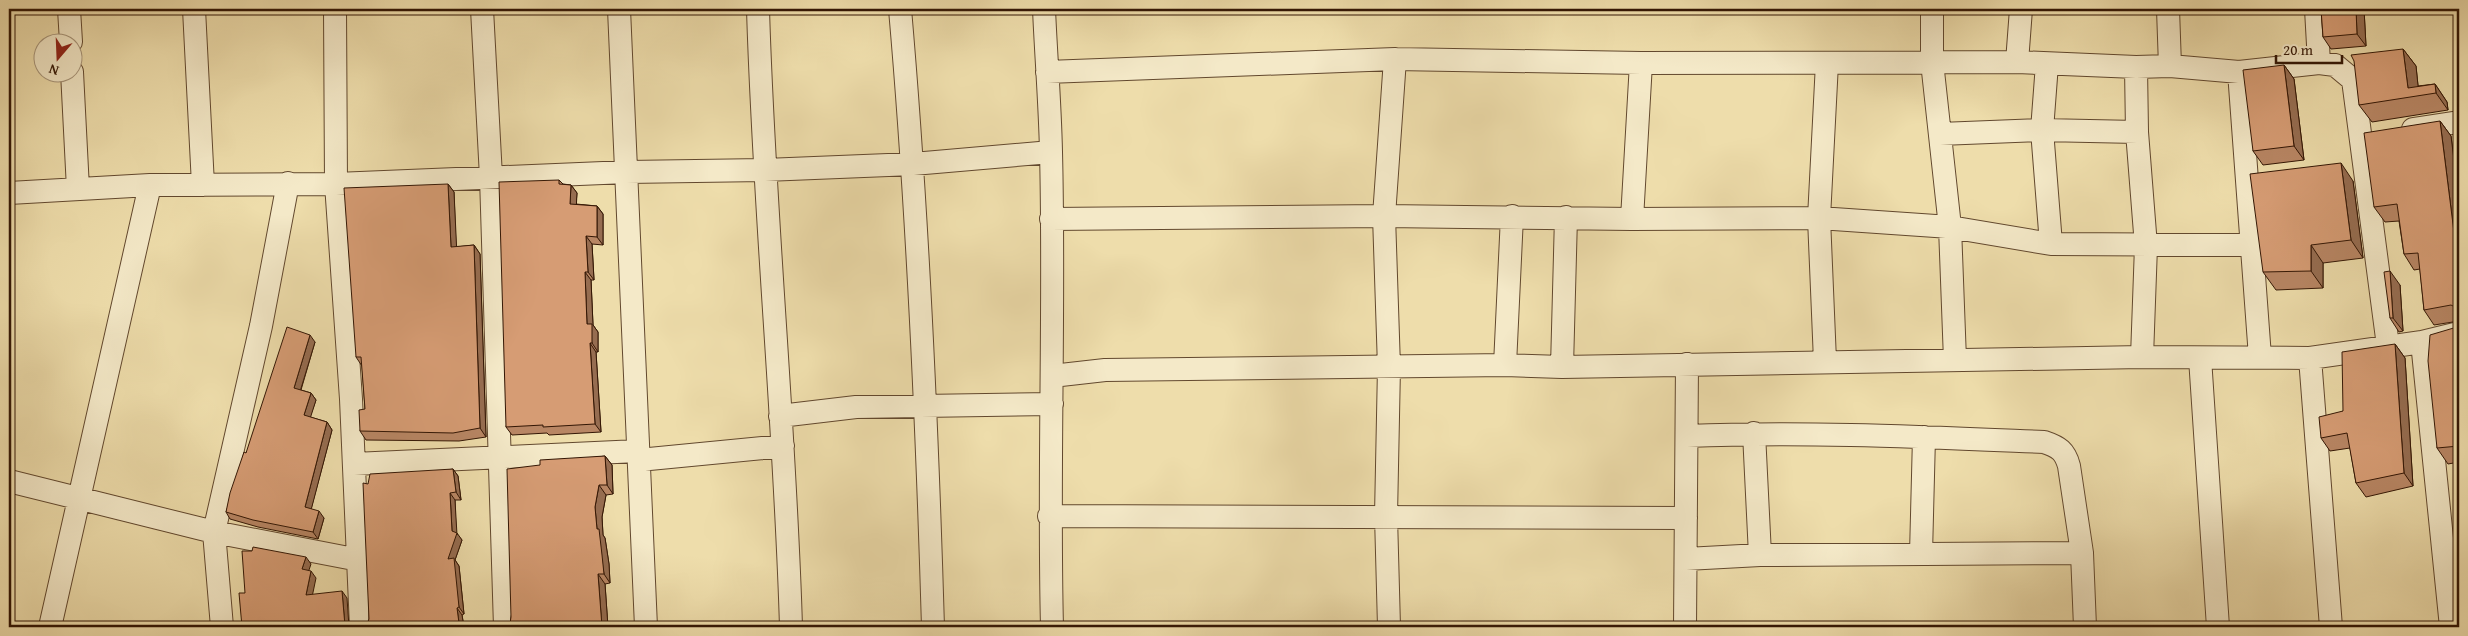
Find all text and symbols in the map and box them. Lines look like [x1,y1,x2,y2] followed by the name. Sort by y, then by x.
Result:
[32,32,82,82] north arrow
[2276,32,2342,64] scale bar
[2283,39,2314,60] text: 20 m
[45,59,61,81] text: N

